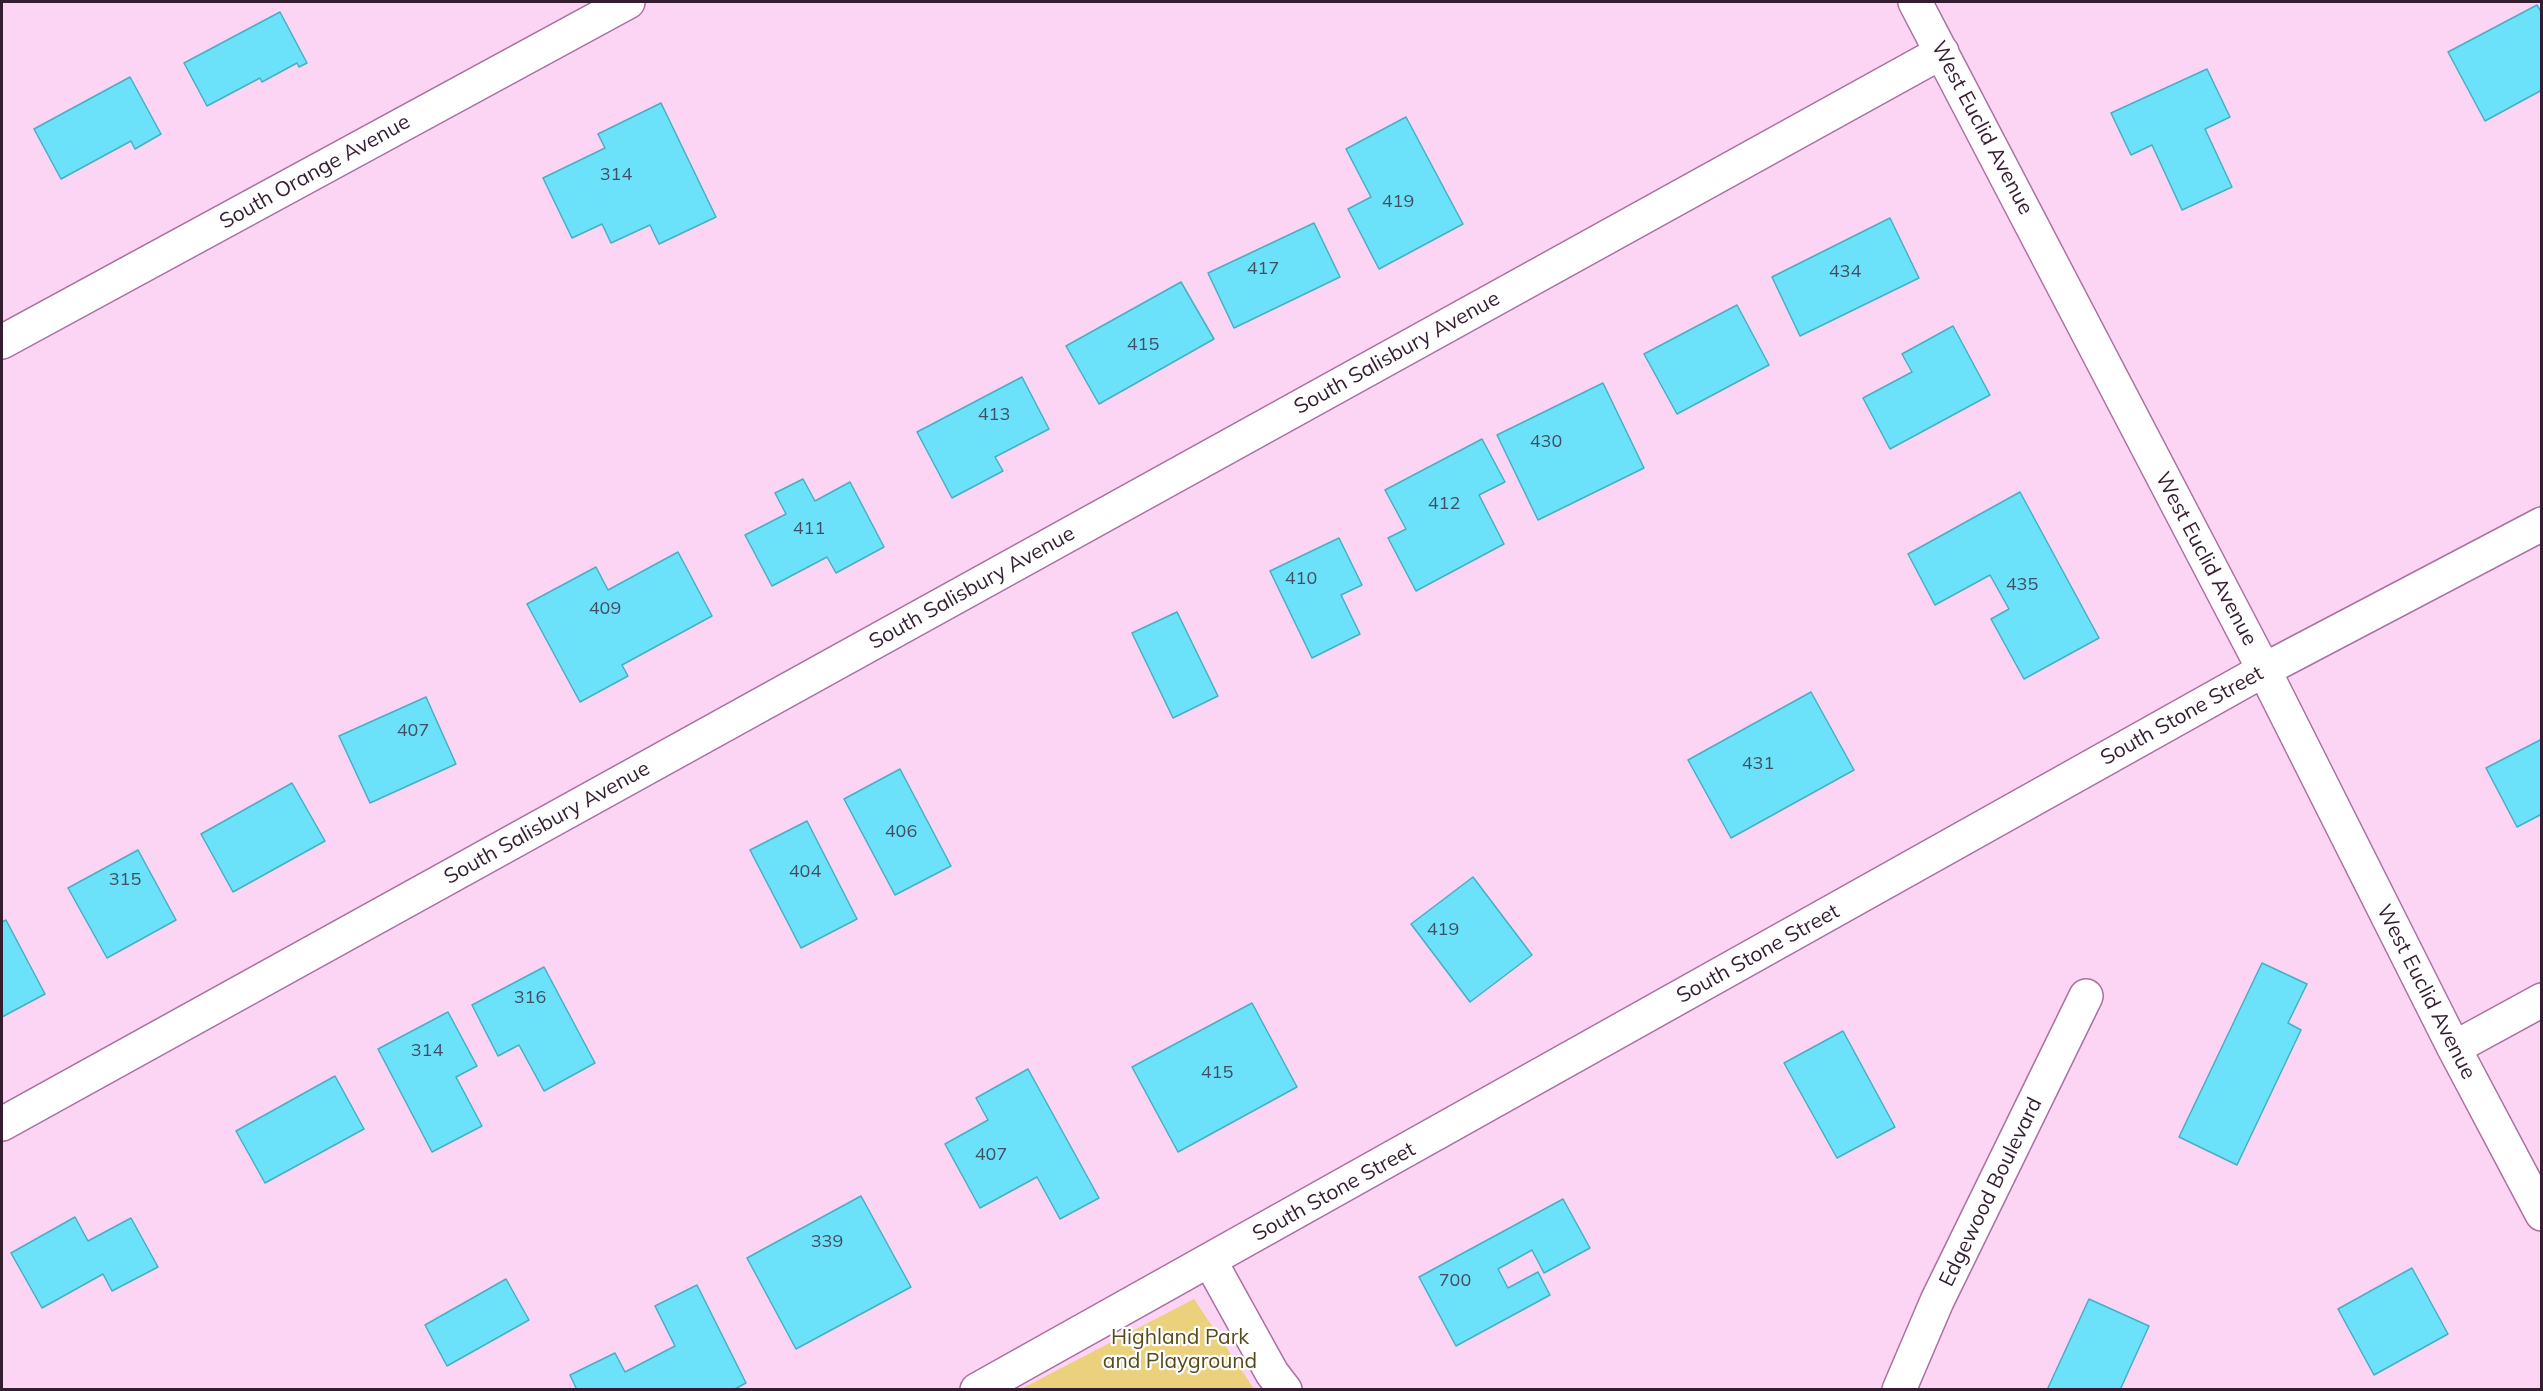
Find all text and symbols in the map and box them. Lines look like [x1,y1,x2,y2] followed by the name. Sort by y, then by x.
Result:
[1926,37,2038,219] street label: West Euclid Avenue
[215,109,415,235] street label: South Orange Avenue
[600,164,632,186] house number: 314
[1382,191,1414,213] house number: 419
[1247,258,1279,280] house number: 417
[1829,261,1861,283] house number: 434
[1290,286,1504,420] street label: South Salisbury Avenue
[1127,334,1159,356] house number: 415
[978,404,1010,426] house number: 413
[1530,431,1562,453] house number: 430
[2150,468,2262,650] street label: West Euclid Avenue
[1428,493,1460,515] house number: 412
[793,518,825,540] house number: 411
[865,521,1079,655] street label: South Salisbury Avenue
[1285,568,1317,590] house number: 410
[2006,574,2038,596] house number: 435
[589,598,621,620] house number: 409
[2096,661,2268,771] street label: South Stone Street
[397,720,429,742] house number: 407
[1742,753,1774,775] house number: 431
[440,756,654,890] street label: South Salisbury Avenue
[885,821,917,843] house number: 406
[789,861,821,883] house number: 404
[109,869,141,891] house number: 315
[1672,899,1844,1009] street label: South Stone Street
[2371,900,2481,1084] street label: West Euclid Avenue
[1427,919,1459,941] house number: 419
[514,987,546,1009] house number: 316
[411,1040,443,1062] house number: 314
[1201,1062,1233,1084] house number: 415
[1934,1093,2048,1291] street label: Edgewood Boulevard
[1248,1137,1420,1247] street label: South Stone Street
[975,1144,1007,1166] house number: 407
[811,1231,843,1253] house number: 339
[1439,1270,1471,1292] house number: 700
[1103,1325,1257,1375] park label: Highland Park and Playground

